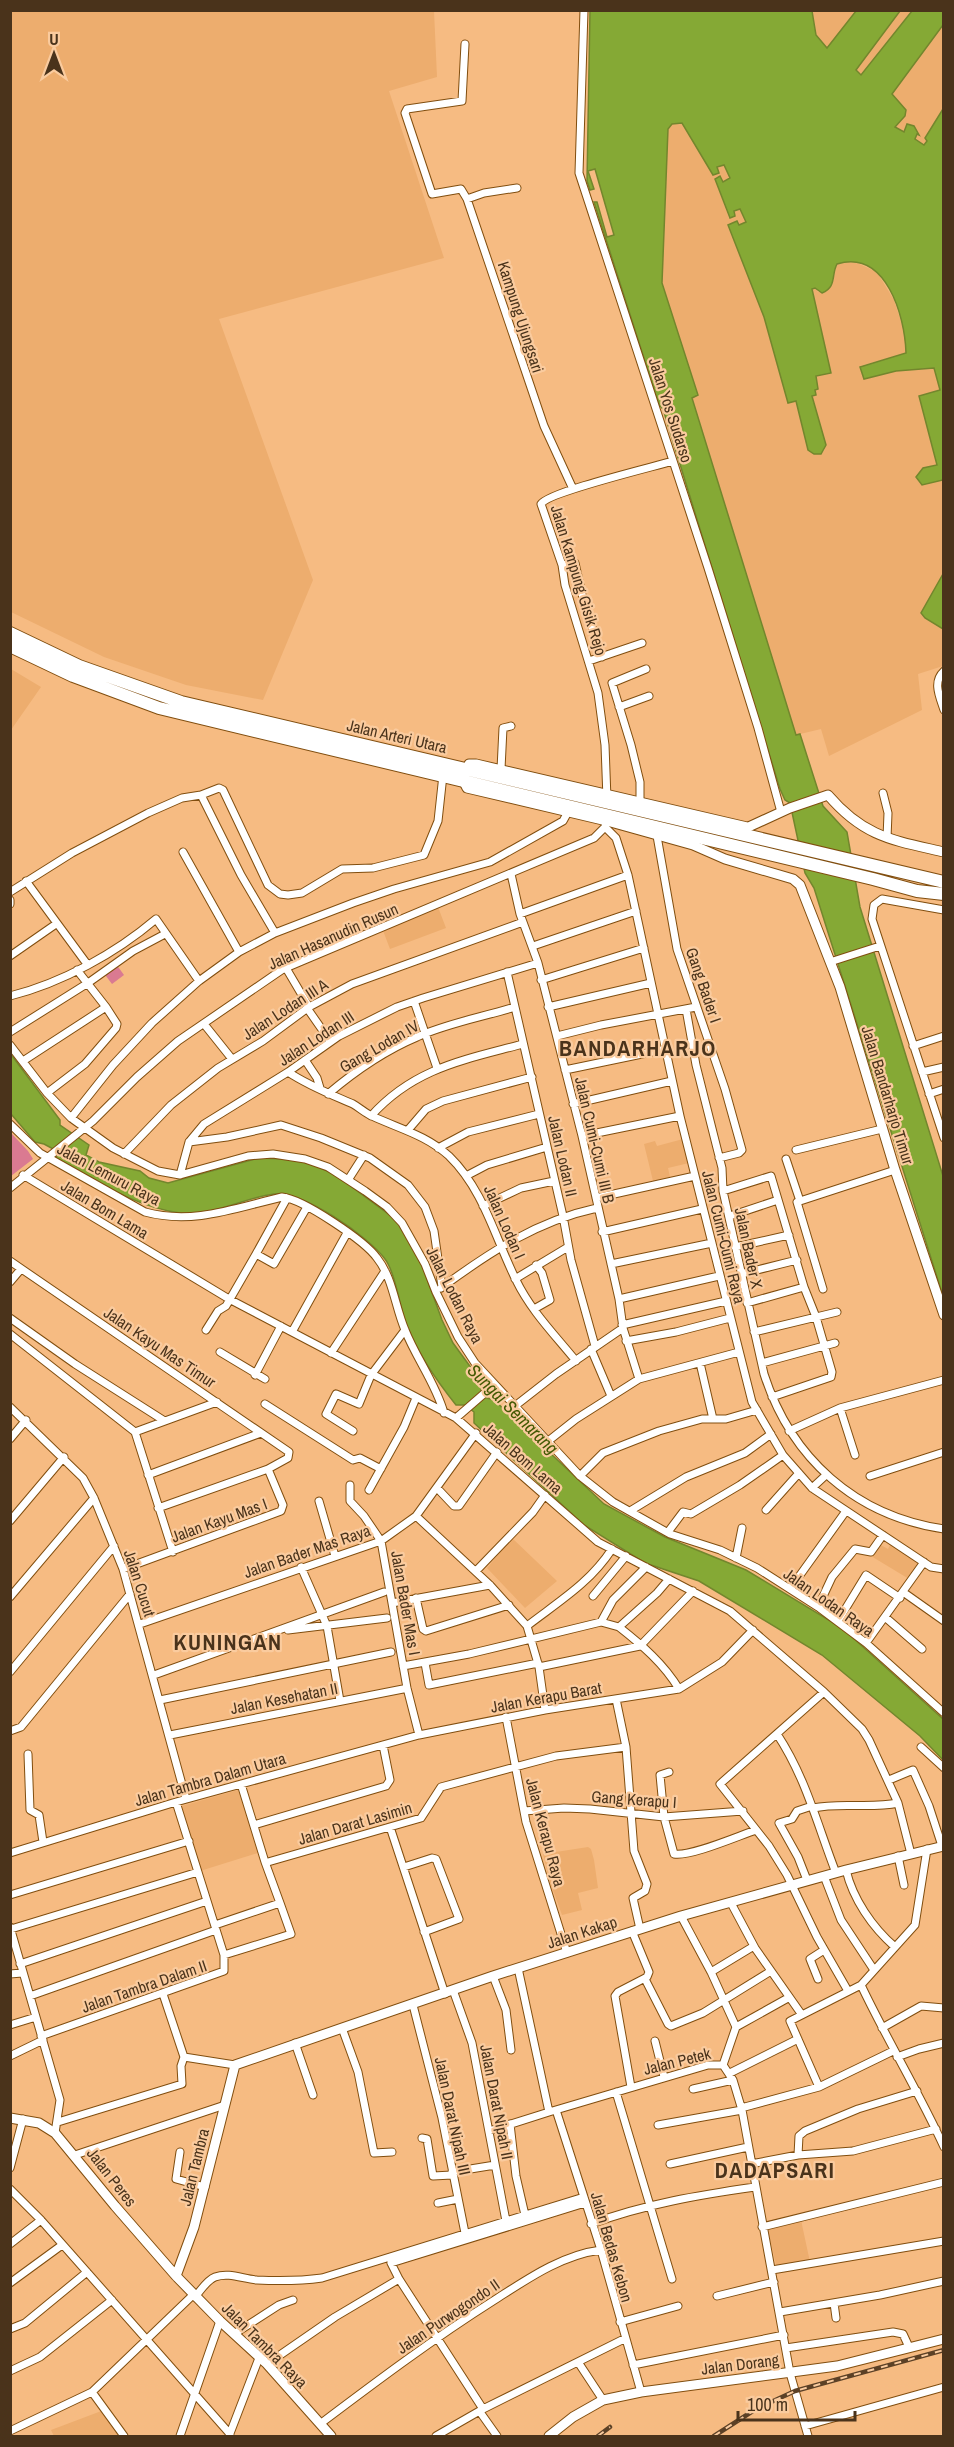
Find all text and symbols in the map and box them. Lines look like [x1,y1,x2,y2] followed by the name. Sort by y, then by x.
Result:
[24,24,84,84] north arrow
[49,28,59,50] text: U
[493,258,549,376] street label: Kampung Ujungsari
[644,355,698,465] street label: Jalan Yos Sudarso
[546,502,612,658] street label: Jalan Kampung Gisik Rejo
[345,714,450,758] street label: Jalan Arteri Utara
[265,897,401,975] street label: Jalan Hasanudin Rusun
[681,945,727,1025] street label: Gang Bader I
[238,974,332,1044] street label: Jalan Lodan III A
[275,1007,357,1069] street label: Jalan Lodan III
[335,1014,423,1078] street label: Gang Lodan IV
[856,1023,920,1168] street label: Jalan Bandarharjo Timur
[559,1033,717,1063] district label: BANDARHARJO
[570,1075,620,1206] street label: Jalan Cumi-Cumi III B
[543,1113,583,1199] street label: Jalan Lodan II
[54,1138,165,1211] street label: Jalan Lemuru Raya
[697,1168,751,1306] street label: Jalan Cumi-Cumi Raya
[57,1174,153,1244] street label: Jalan Bom Lama
[479,1182,531,1262] street label: Jalan Lodan I
[730,1205,768,1291] street label: Jalan Bader X
[421,1243,489,1348] street label: Jalan Lodan Raya
[100,1301,221,1393] street label: Jalan Kayu Mas Timur
[462,1358,564,1460] water label: Sungai Semarang
[479,1417,568,1499] street label: Jalan Bom Lama
[168,1492,270,1548] street label: Jalan Kayu Mas I
[241,1519,374,1583] street label: Jalan Bader Mas Raya
[119,1547,161,1620] street label: Jalan Cucut
[386,1549,426,1657] street label: Jalan Bader Mas I
[779,1563,879,1642] street label: Jalan Lodan Raya
[173,1627,283,1657] district label: KUNINGAN
[489,1676,604,1718] street label: Jalan Kerapu Barat
[229,1677,339,1719] street label: Jalan Kesehatan II
[132,1747,289,1811] street label: Jalan Tambra Dalam Utara
[521,1775,571,1889] street label: Jalan Kerapu Raya
[591,1785,677,1813] street label: Gang Kerapu I
[296,1796,414,1850] street label: Jalan Darat Lasimin
[544,1910,620,1954] street label: Jalan Kakap
[78,1954,210,2018] street label: Jalan Tambra Dalam II
[641,2042,713,2080] street label: Jalan Petek
[475,2043,519,2161] street label: Jalan Darat Nipah II
[430,2055,476,2177] street label: Jalan Darat Nipah III
[174,2125,214,2208] street label: Jalan Tambra
[82,2143,142,2211] street label: Jalan Peres
[715,2155,835,2185] district label: DADAPSARI
[586,2189,638,2305] street label: Jalan Bedas Kebon
[392,2273,504,2359] street label: Jalan Purwogondo II
[217,2297,313,2393] street label: Jalan Tambra Raya
[700,2348,781,2380] street label: Jalan Dorang
[738,2384,855,2422] scale bar
[747,2392,788,2417] text: 100 m

